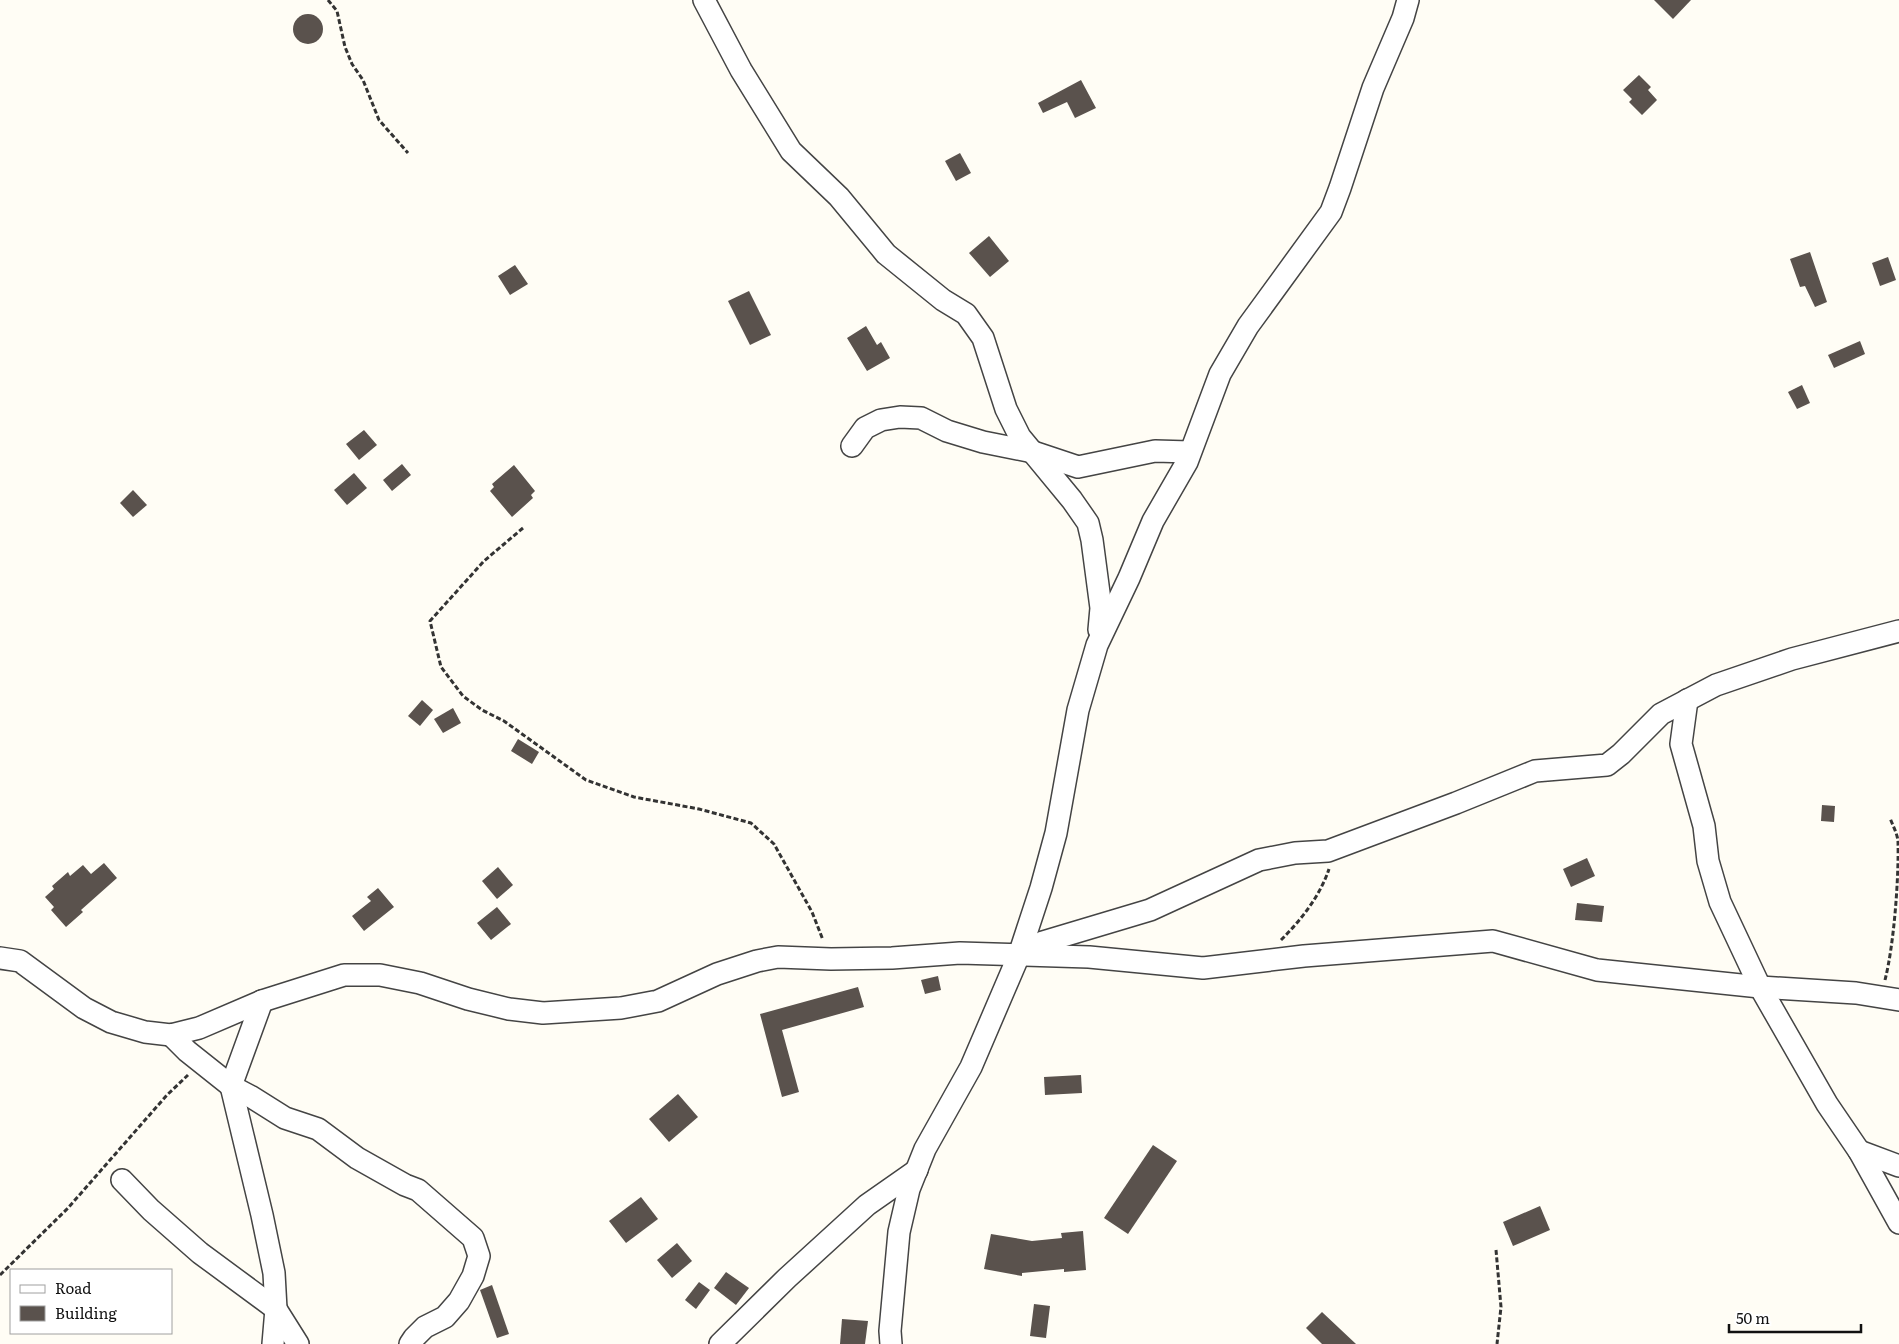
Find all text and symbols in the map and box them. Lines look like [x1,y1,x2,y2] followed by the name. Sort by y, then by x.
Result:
[10,1269,172,1334] legend
[55,1276,91,1299] text: Road
[55,1301,117,1324] text: Building
[1729,1302,1862,1334] scale bar
[1736,1306,1770,1329] text: 50 m

